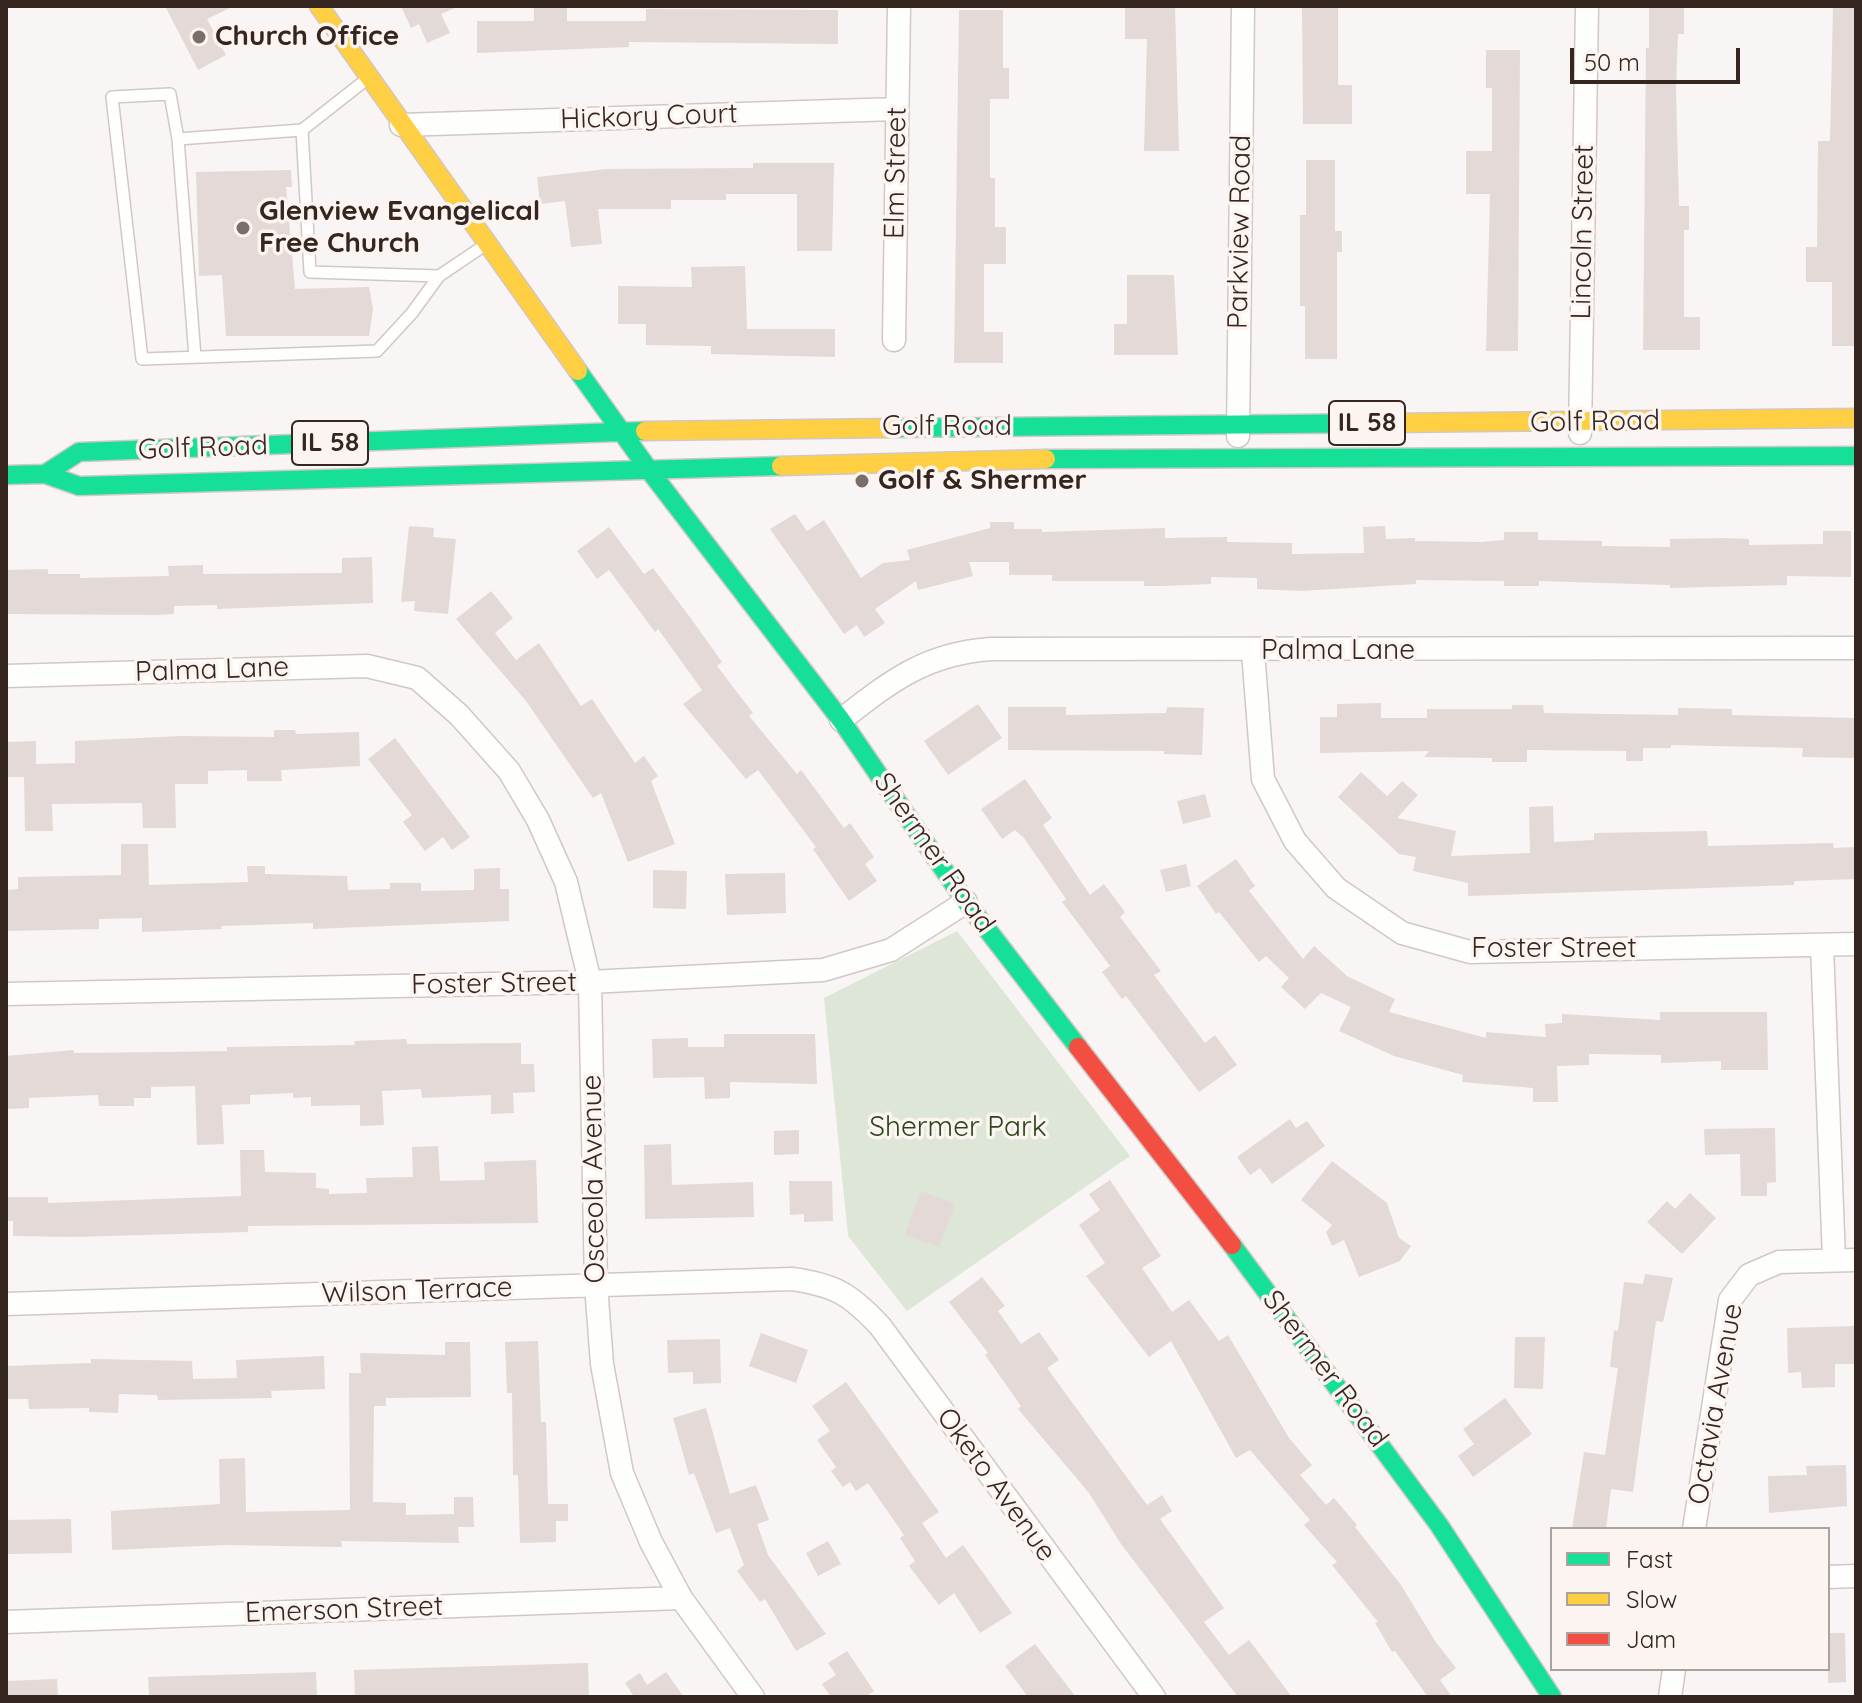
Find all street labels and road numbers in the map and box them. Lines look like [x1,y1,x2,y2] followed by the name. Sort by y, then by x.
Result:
[560,97,738,137] street label: Hickory Court
[878,107,914,239] street label: Elm Street
[1222,135,1258,329] street label: Parkview Road
[1565,144,1601,320] street label: Lincoln Street
[1329,401,1405,445] road number: IL 58
[1530,404,1660,440] street label: Golf Road
[882,410,1012,444] street label: Golf Road
[292,421,368,465] road number: IL 58
[137,429,269,467] street label: Golf Road
[1261,634,1415,668] street label: Palma Lane
[134,651,290,689] street label: Palma Lane
[866,767,1002,939] street label: Shermer Road
[1471,932,1637,966] street label: Foster Street
[411,966,577,1002] street label: Foster Street
[575,1074,613,1284] street label: Osceola Avenue
[321,1271,513,1311] street label: Wilson Terrace
[1255,1284,1395,1454] street label: Shermer Road
[1682,1301,1750,1507] street label: Octavia Avenue
[929,1402,1063,1568] street label: Oketo Avenue
[244,1590,444,1630] street label: Emerson Street

